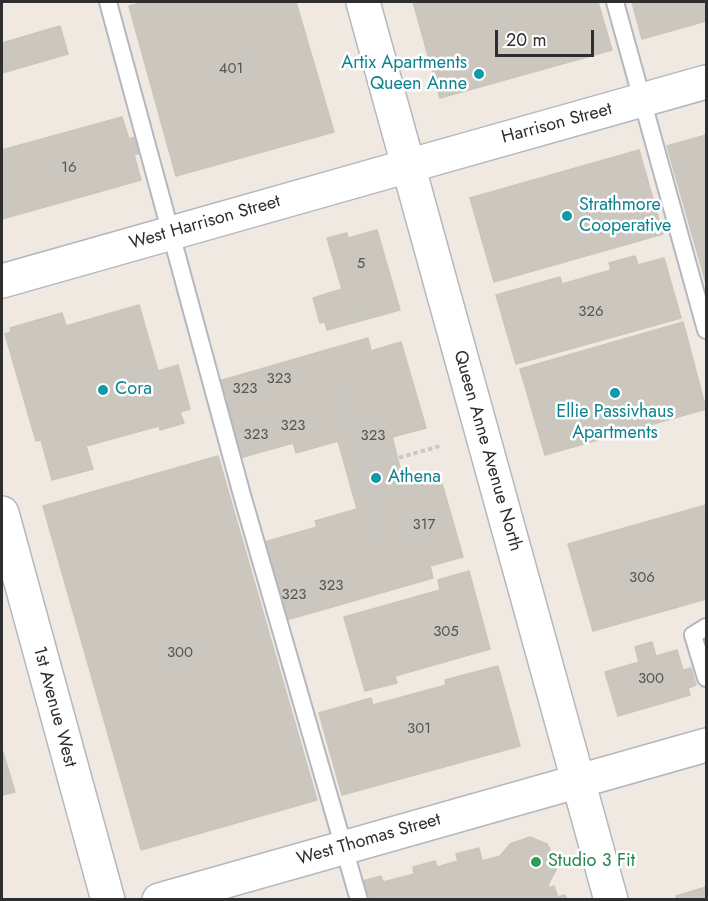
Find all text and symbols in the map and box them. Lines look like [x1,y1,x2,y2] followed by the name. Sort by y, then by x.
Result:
[498,18,597,56] scale bar
[506,27,546,53] text: 20 m
[341,53,467,96] place label: Artix Apartments Queen Anne
[219,60,243,78] house number: 401
[472,67,486,81] marker: Artix Apartments Queen Anne
[499,99,615,149] street label: Harrison Street
[61,159,77,177] house number: 16
[127,191,283,255] street label: West Harrison Street
[579,195,671,238] place label: Strathmore Cooperative
[560,209,574,223] marker: Strathmore Cooperative
[357,255,365,273] house number: 5
[578,303,604,321] house number: 326
[448,348,526,554] street label: Queen Anne Avenue North
[267,370,291,388] house number: 323
[115,379,152,401] place label: Cora
[233,380,257,398] house number: 323
[96,383,110,397] marker: Cora
[608,386,622,400] marker: Ellie Passivhaus Apartments
[556,402,674,444] place label: Ellie Passivhaus Apartments
[281,417,305,435] house number: 323
[244,426,268,444] house number: 323
[361,427,385,445] house number: 323
[388,467,441,489] place label: Athena
[369,471,383,485] marker: Athena
[413,516,435,534] house number: 317
[629,569,655,587] house number: 306
[319,577,343,595] house number: 323
[282,586,306,604] house number: 323
[433,623,459,641] house number: 305
[28,644,80,770] street label: 1st Avenue West
[167,644,193,662] house number: 300
[638,670,664,688] house number: 300
[407,720,431,738] house number: 301
[295,809,443,871] street label: West Thomas Street
[548,851,635,873] place label: Studio 3 Fit
[529,855,543,869] marker: Studio 3 Fit

